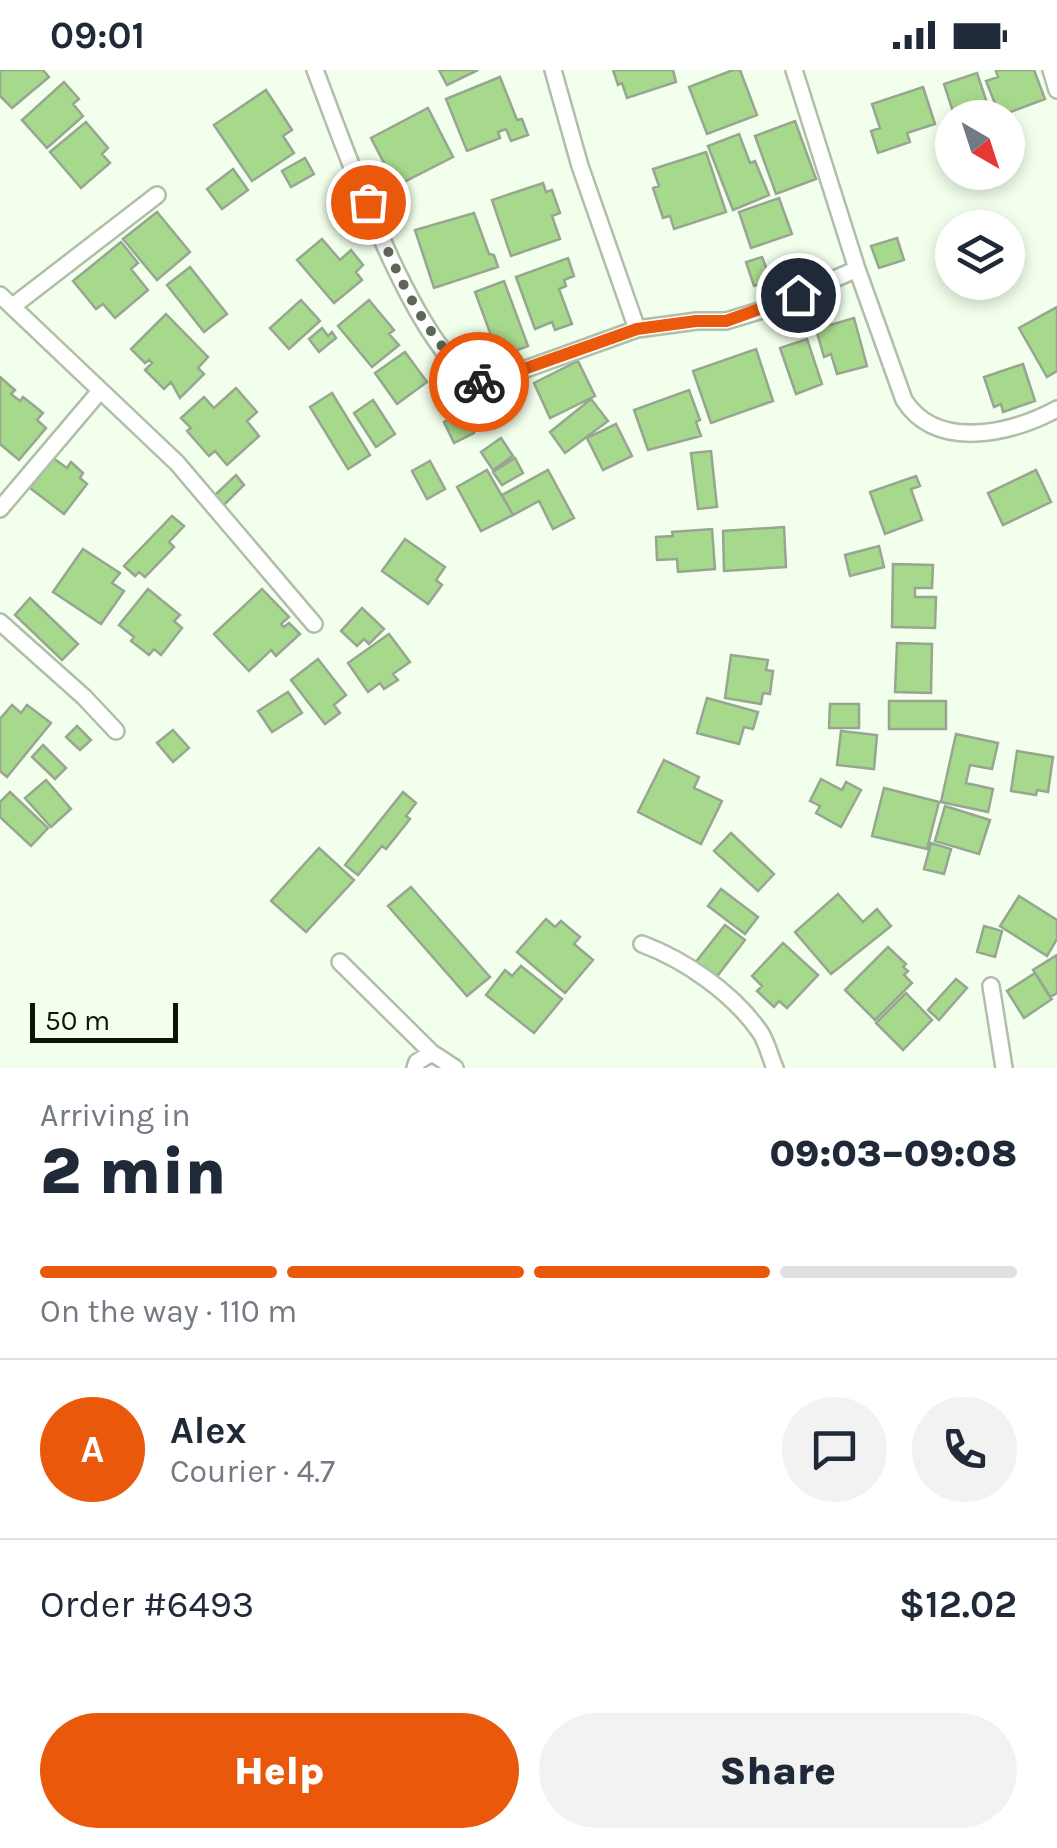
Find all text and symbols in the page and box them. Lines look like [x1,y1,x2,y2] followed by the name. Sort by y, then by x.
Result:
[50,13,145,58] text: 09:01
[935,100,1025,190] north arrow
[935,100,1025,300] map controls
[326,160,411,245] pin
[341,175,396,230] icon: bag
[935,210,1025,300] button: layers
[756,253,841,338] pin
[771,268,826,323] icon: home
[429,332,529,432] courier
[452,355,507,410] icon: bike
[30,998,178,1043] scale bar
[45,1004,110,1037] text: 50 m
[40,1097,191,1134] text: Arriving in
[770,1131,1017,1176] text: 09:03–09:08
[40,1133,226,1209] text: 2 min
[40,1293,297,1330] text: On the way · 110 m
[782,1397,887,1502] button: chat
[912,1397,1017,1502] button: phone
[170,1408,247,1453] text: Alex
[81,1427,104,1472] text: A
[170,1453,335,1490] text: Courier · 4.7
[40,1582,254,1627] text: Order #6493
[899,1582,1017,1627] text: $12.02
[40,1713,519,1828] button: Help
[539,1713,1017,1828] button: Share

